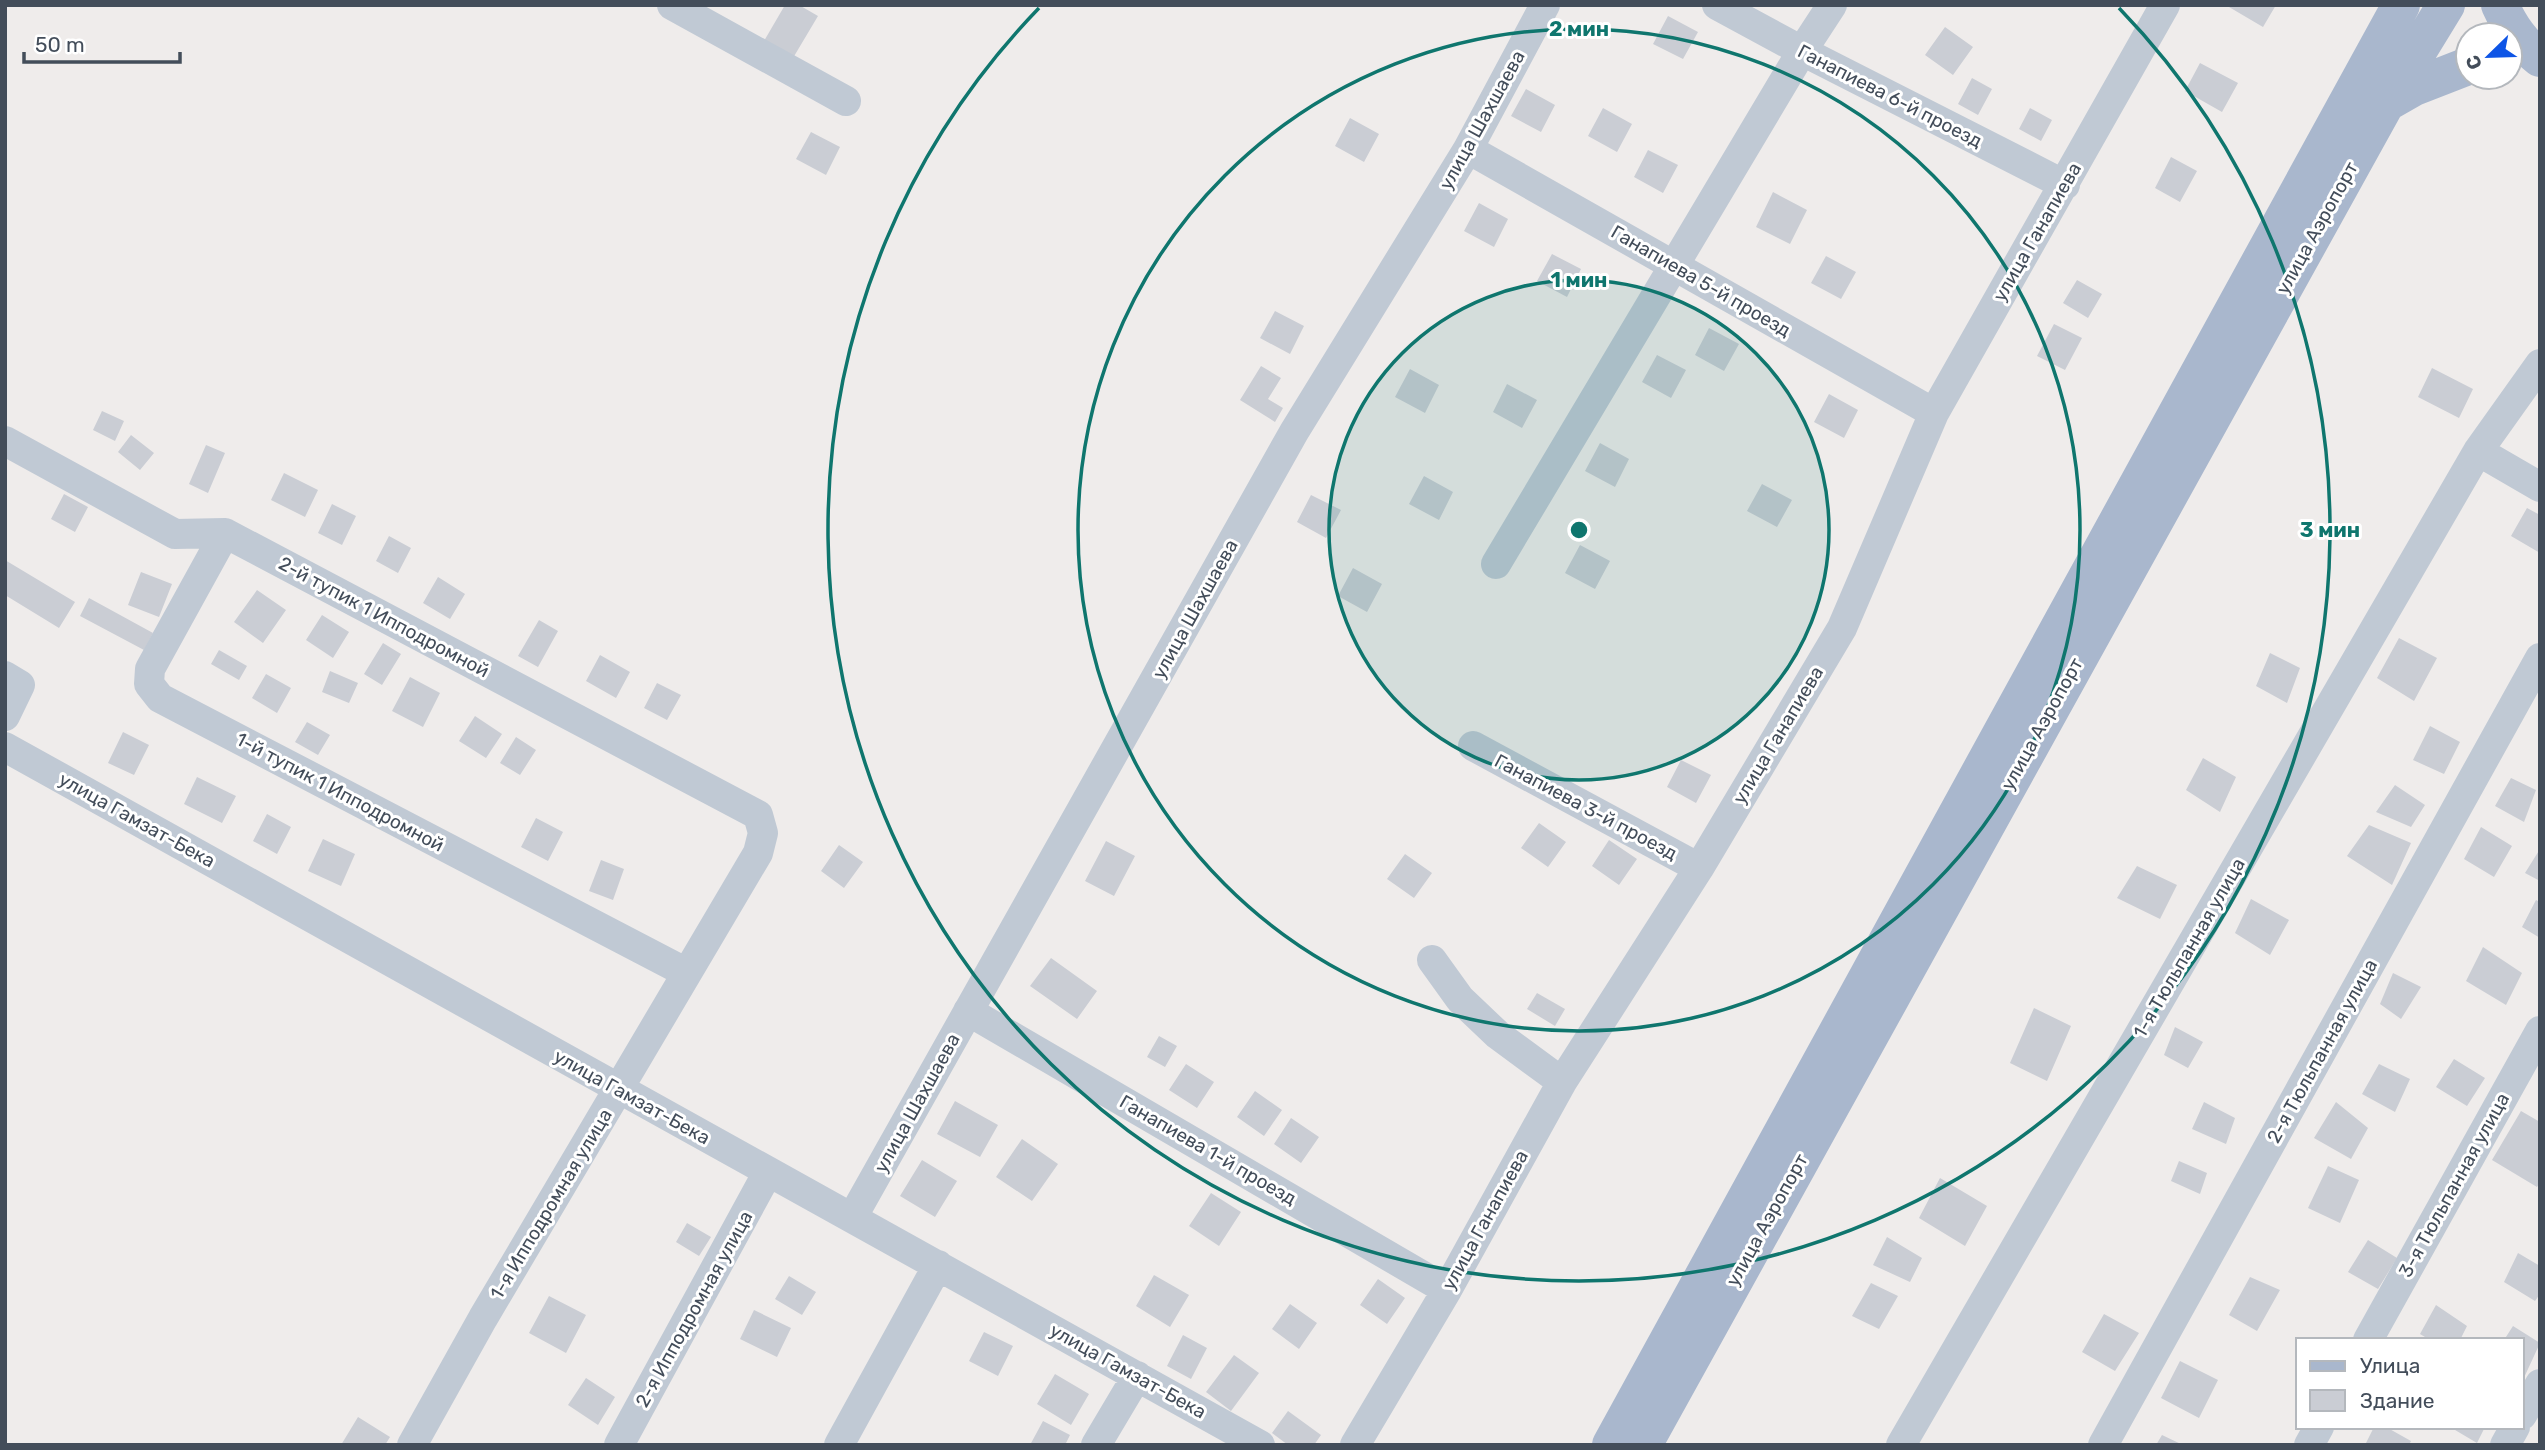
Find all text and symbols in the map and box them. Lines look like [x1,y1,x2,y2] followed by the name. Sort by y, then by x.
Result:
[1549,16,1609,41] text: 2 мин
[24,21,180,65] scale bar
[2454,21,2524,91] north arrow
[35,32,85,57] text: 50 m
[1794,39,1986,153] street label: Ганапиева 6-й проезд
[1434,46,1530,194] street label: улица Шахшаева
[2461,52,2487,73] text: С
[2271,157,2363,298] street label: улица Аэропорт
[1988,159,2086,305] street label: улица Ганапиева
[1607,220,1795,342] street label: Ганапиева 5-й проезд
[1551,267,1607,292] text: 1 мин
[2300,517,2360,542] text: 3 мин
[1567,518,1591,542] centre of rings
[1147,535,1243,683] street label: улица Шахшаева
[275,552,493,682] street label: 2-й тупик 1 Ипподромной
[1996,653,2088,794] street label: улица Аэропорт
[1728,662,1828,808] street label: улица Ганапиева
[232,727,448,857] street label: 1-й тупик 1 Ипподромной
[1491,749,1681,865] street label: Ганапиева 3-й проезд
[55,767,219,873] street label: улица Гамзат-Бека
[2128,854,2250,1042] street label: 1-я Тюльпанная улица
[2262,955,2382,1147] street label: 2-я Тюльпанная улица
[869,1029,965,1177] street label: улица Шахшаева
[550,1044,714,1150] street label: улица Гамзат-Бека
[2394,1089,2514,1281] street label: 3-я Тюльпанная улица
[1115,1090,1301,1210] street label: Ганапиева 1-й проезд
[485,1105,617,1303] street label: 1-я Ипподромная улица
[1437,1146,1533,1294] street label: улица Ганапиева
[1721,1149,1813,1290] street label: улица Аэропорт
[630,1207,758,1411] street label: 2-я Ипподромная улица
[1046,1318,1210,1424] street label: улица Гамзат-Бека
[2296,1338,2524,1429] legend
[2360,1353,2420,1378] text: Улица
[2360,1388,2435,1413] text: Здание

